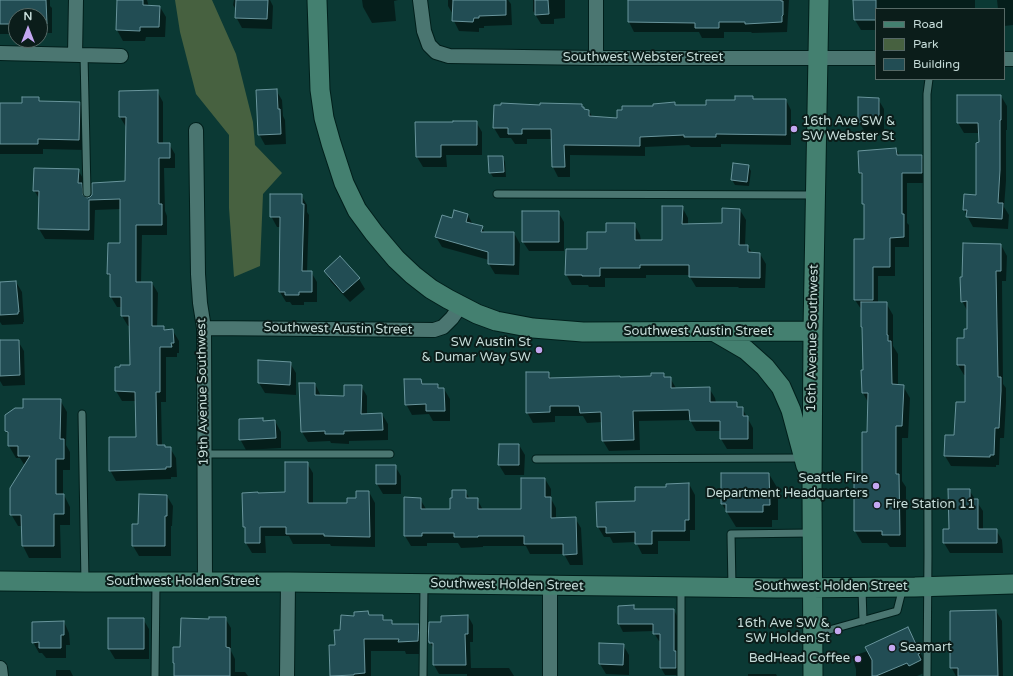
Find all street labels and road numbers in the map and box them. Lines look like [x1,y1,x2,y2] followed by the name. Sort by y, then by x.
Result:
[563,50,723,66] street label: Southwest Webster Street
[804,264,822,412] street label: 16th Avenue Southwest
[194,318,212,466] street label: 19th Avenue Southwest
[263,320,413,338] street label: Southwest Austin Street
[624,324,772,340] street label: Southwest Austin Street
[106,574,260,590] street label: Southwest Holden Street
[430,576,584,594] street label: Southwest Holden Street
[754,579,908,595] street label: Southwest Holden Street

